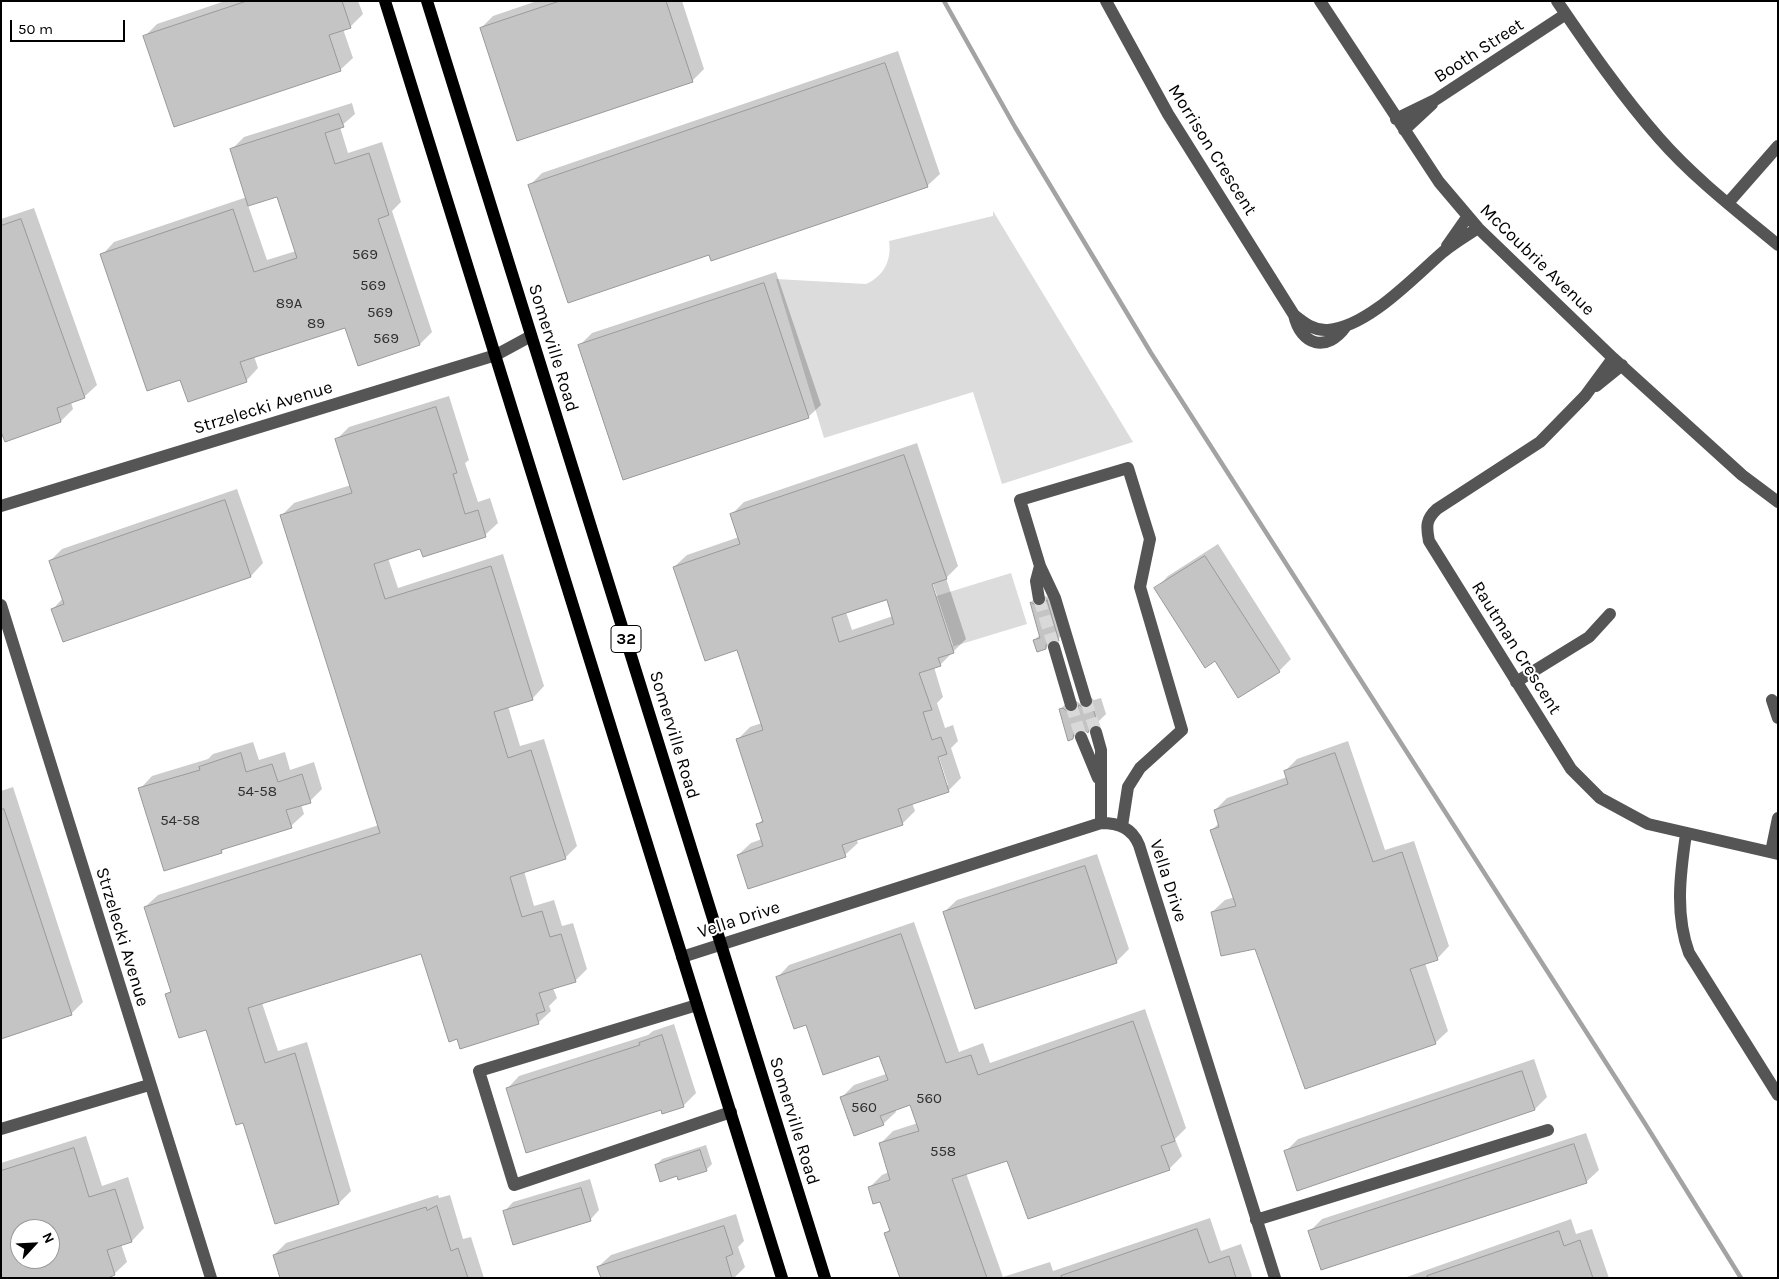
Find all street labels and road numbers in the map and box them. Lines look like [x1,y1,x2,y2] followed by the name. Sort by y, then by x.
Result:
[1430,14,1528,88] street label: Booth Street
[1163,81,1261,219] street label: Morrison Crescent
[1475,200,1599,320] street label: McCoubrie Avenue
[523,281,583,415] street label: Somerville Road
[191,377,335,439] street label: Strzelecki Avenue
[1466,577,1566,719] street label: Rautman Crescent
[611,626,641,652] road number: 32
[644,668,704,802] street label: Somerville Road
[1145,837,1191,925] street label: Vella Drive
[91,865,153,1009] street label: Strzelecki Avenue
[695,897,783,943] street label: Vella Drive
[764,1054,824,1188] street label: Somerville Road

